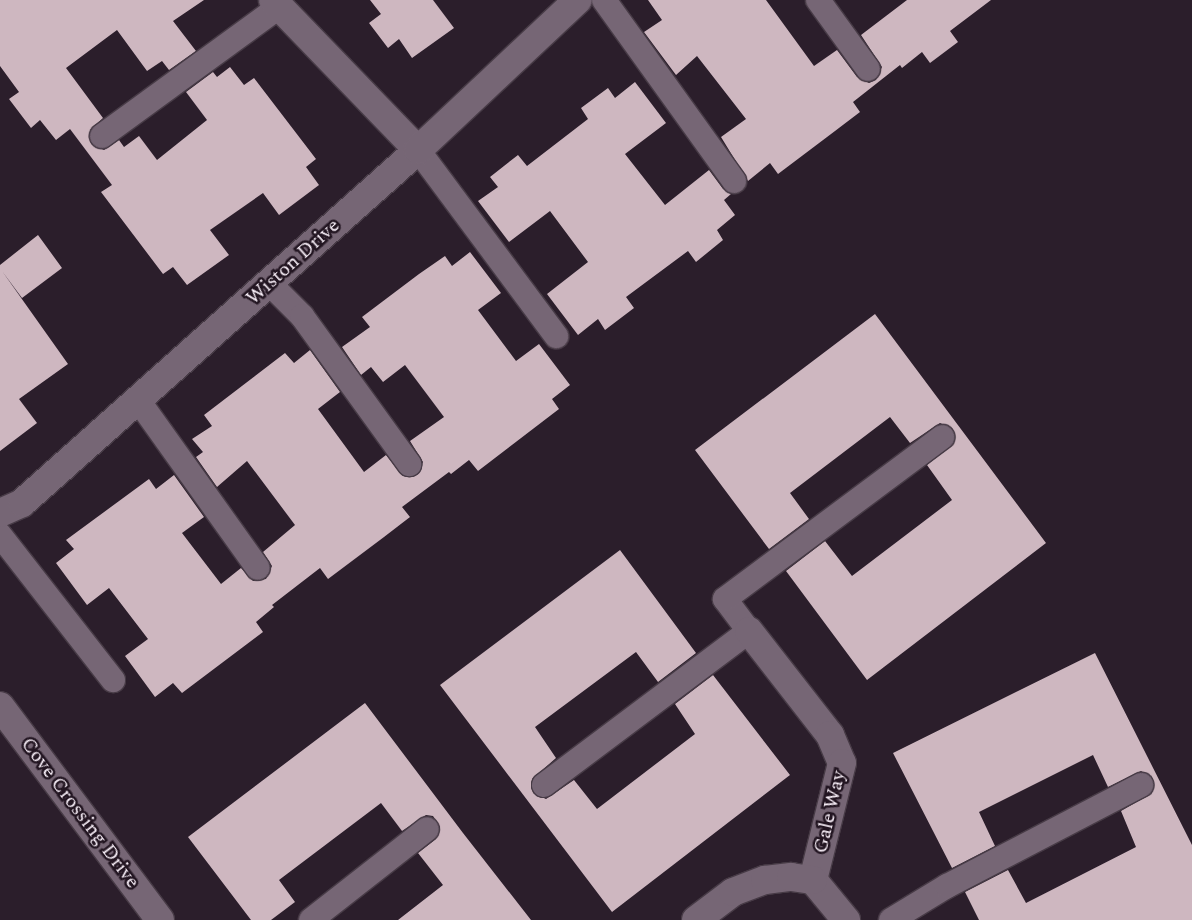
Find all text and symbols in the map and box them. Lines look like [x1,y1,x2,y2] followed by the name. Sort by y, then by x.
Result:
[241,214,345,310] street label: Wiston Drive
[15,733,145,893] street label: Cove Crossing Drive
[809,768,851,856] street label: Gale Way

